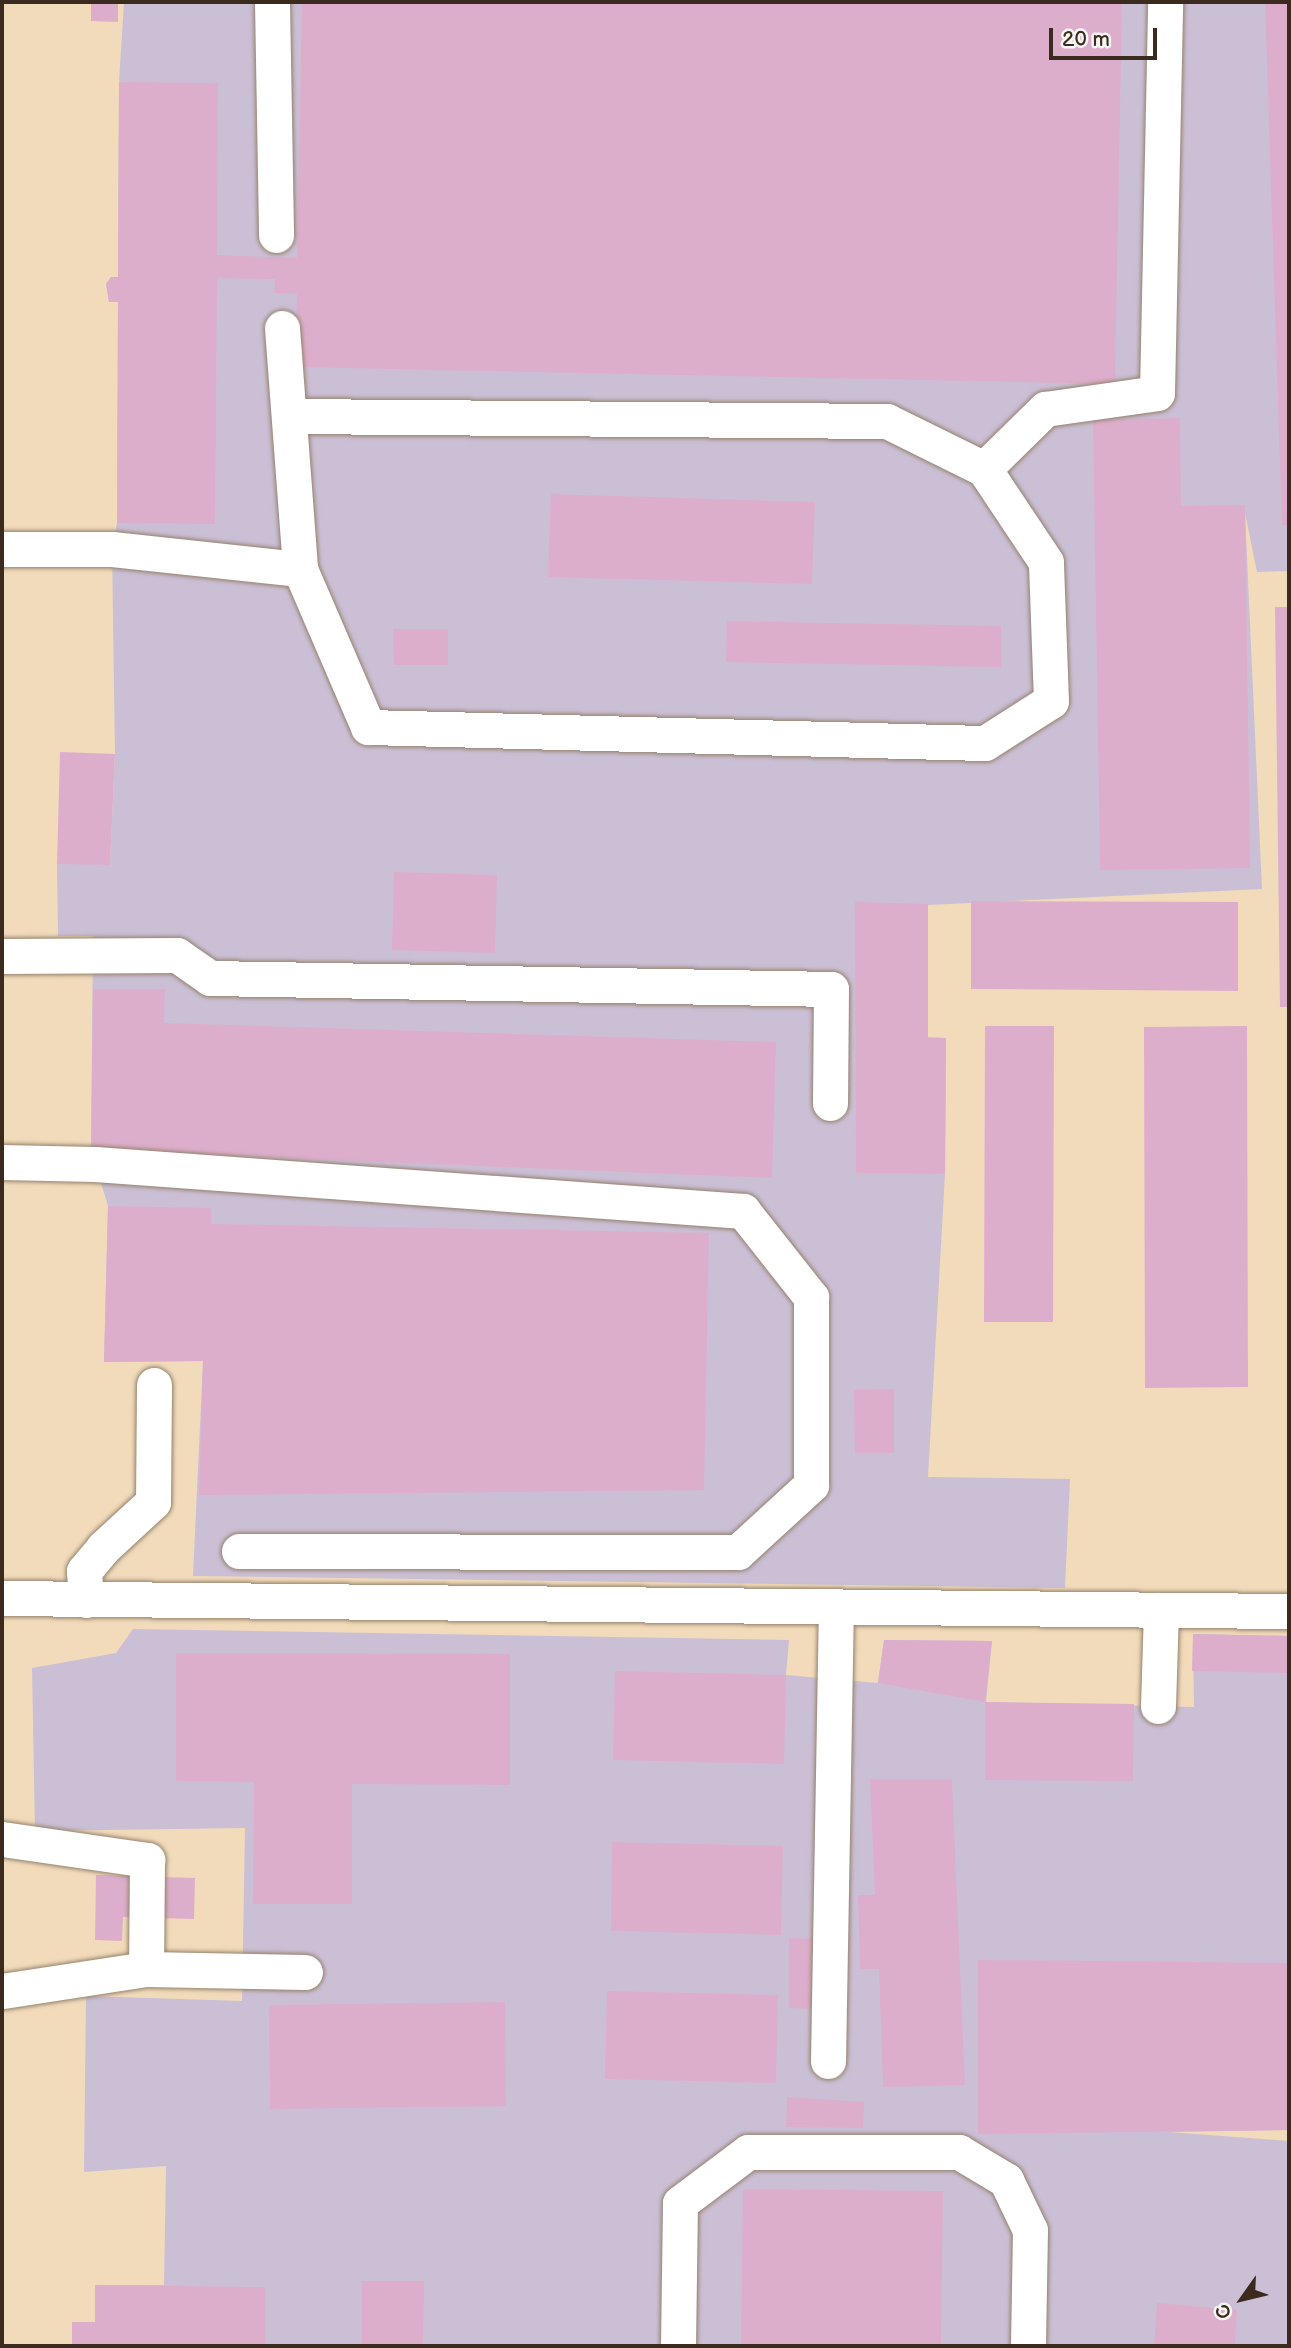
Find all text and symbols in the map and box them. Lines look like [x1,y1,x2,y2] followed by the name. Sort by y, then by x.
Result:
[1053,14,1162,58] scale bar
[1062,27,1110,52] text: 20 m
[1207,2264,1277,2334] north arrow
[1211,2299,1237,2323] text: С

